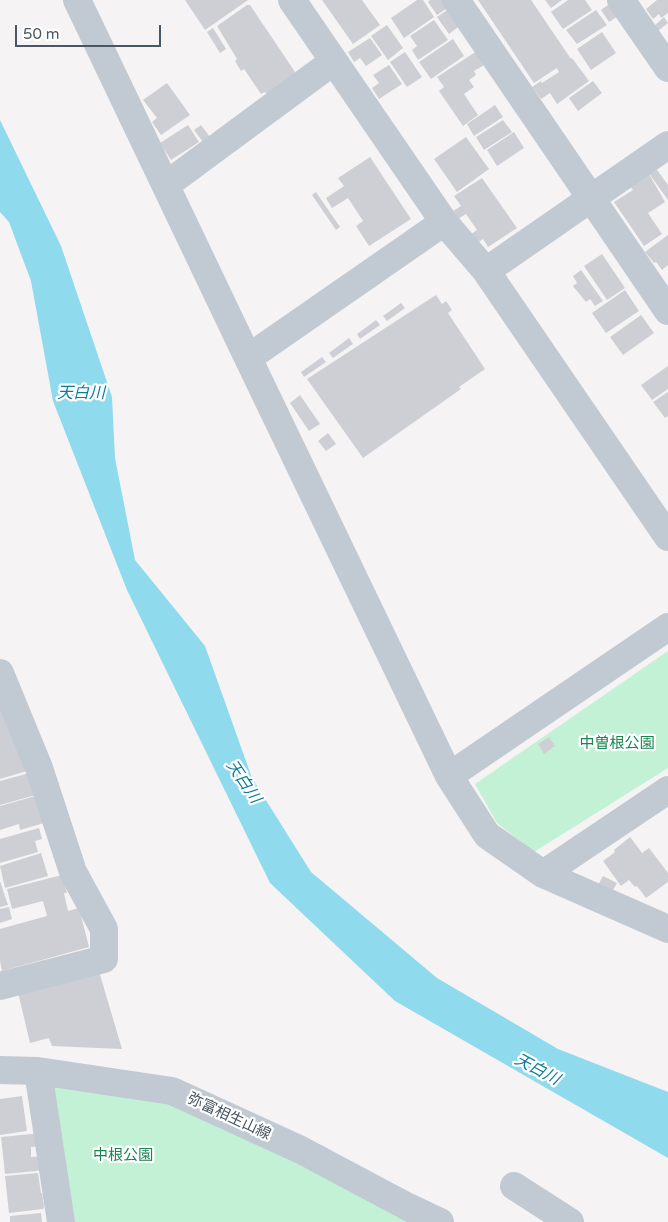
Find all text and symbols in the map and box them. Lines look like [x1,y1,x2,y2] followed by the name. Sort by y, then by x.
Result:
[18,15,164,47] scale bar
[23,25,60,43] text: 50 m
[57,384,105,404] water label: 天白川
[580,735,654,753] park label: 中曽根公園
[222,757,264,807] water label: 天白川
[511,1050,563,1090] water label: 天白川
[184,1090,274,1144] street label: 弥富相生山線
[93,1147,153,1165] park label: 中根公園

